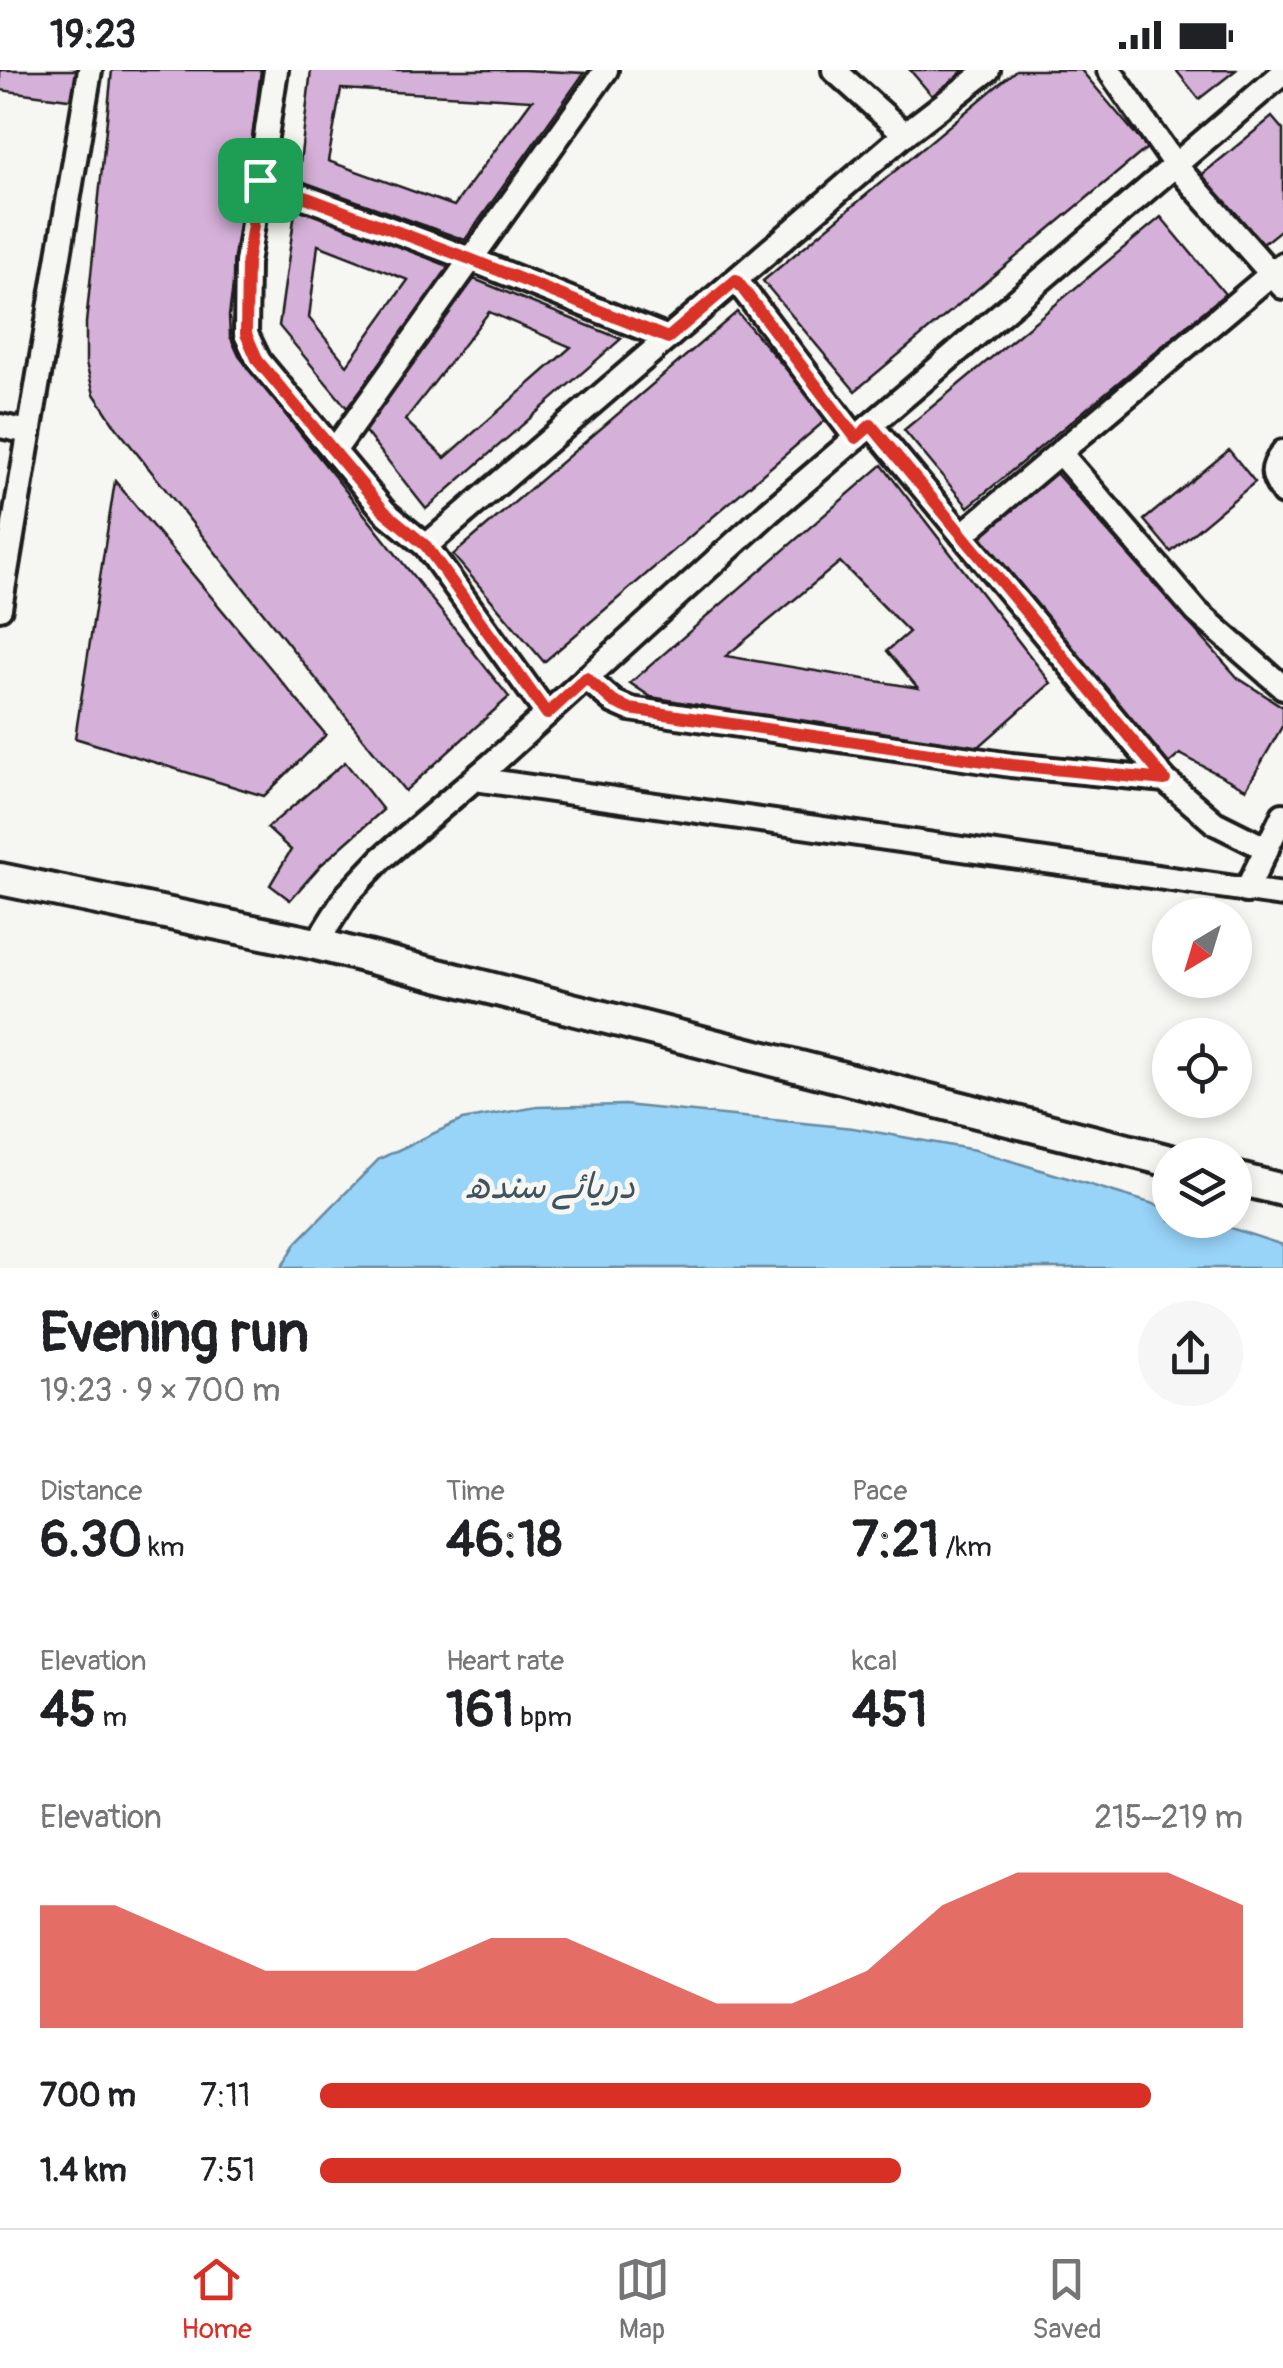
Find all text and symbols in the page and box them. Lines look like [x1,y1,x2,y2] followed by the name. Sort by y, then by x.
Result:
[50,11,136,59] text: 19:23
[218,138,303,223] pin
[233,153,288,208] icon: arrive
[1152,898,1252,998] north arrow
[1152,898,1252,1238] map controls
[1152,1018,1252,1118] button: locate
[1152,1138,1252,1238] button: layers
[465,1165,636,1210] water label: دریائے سندھ
[40,1299,309,1368] text: Evening run
[1138,1301,1243,1406] button: share
[40,1371,281,1411] text: 19:23 · 9 × 700 m
[40,1474,142,1509] text: Distance
[446,1474,505,1509] text: Time
[852,1474,907,1509] text: Pace
[40,1509,142,1572] text: 6.30
[446,1509,562,1572] text: 46:18
[852,1509,939,1572] text: 7:21
[142,1530,185,1565] text: km
[939,1530,992,1565] text: /km
[40,1644,147,1679] text: Elevation
[446,1644,564,1679] text: Heart rate
[852,1644,898,1679] text: kcal
[40,1679,96,1742] text: 45
[446,1679,514,1742] text: 161
[852,1679,928,1742] text: 451
[96,1700,127,1735] text: m
[514,1700,572,1735] text: bpm
[40,1798,162,1838] text: Elevation
[1094,1798,1243,1838] text: 215–219 m
[40,2076,136,2116] text: 700 m
[200,2076,251,2116] text: 7:11
[40,2151,127,2191] text: 1.4 km
[200,2151,255,2191] text: 7:51
[181,2252,252,2347] tab: Home
[615,2252,670,2347] tab: Map
[1032,2252,1102,2347] tab: Saved

